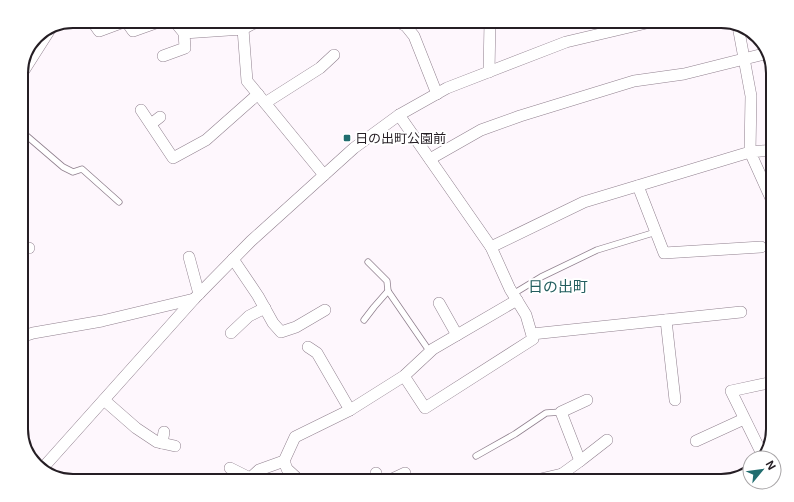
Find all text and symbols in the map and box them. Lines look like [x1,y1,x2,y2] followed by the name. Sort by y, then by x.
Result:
[355,130,446,146] place label: 日の出町公園前
[342,133,352,143] marker: 日の出町公園前
[528,277,588,296] district label: 日の出町
[742,450,782,490] north arrow
[763,458,779,472] text: N

